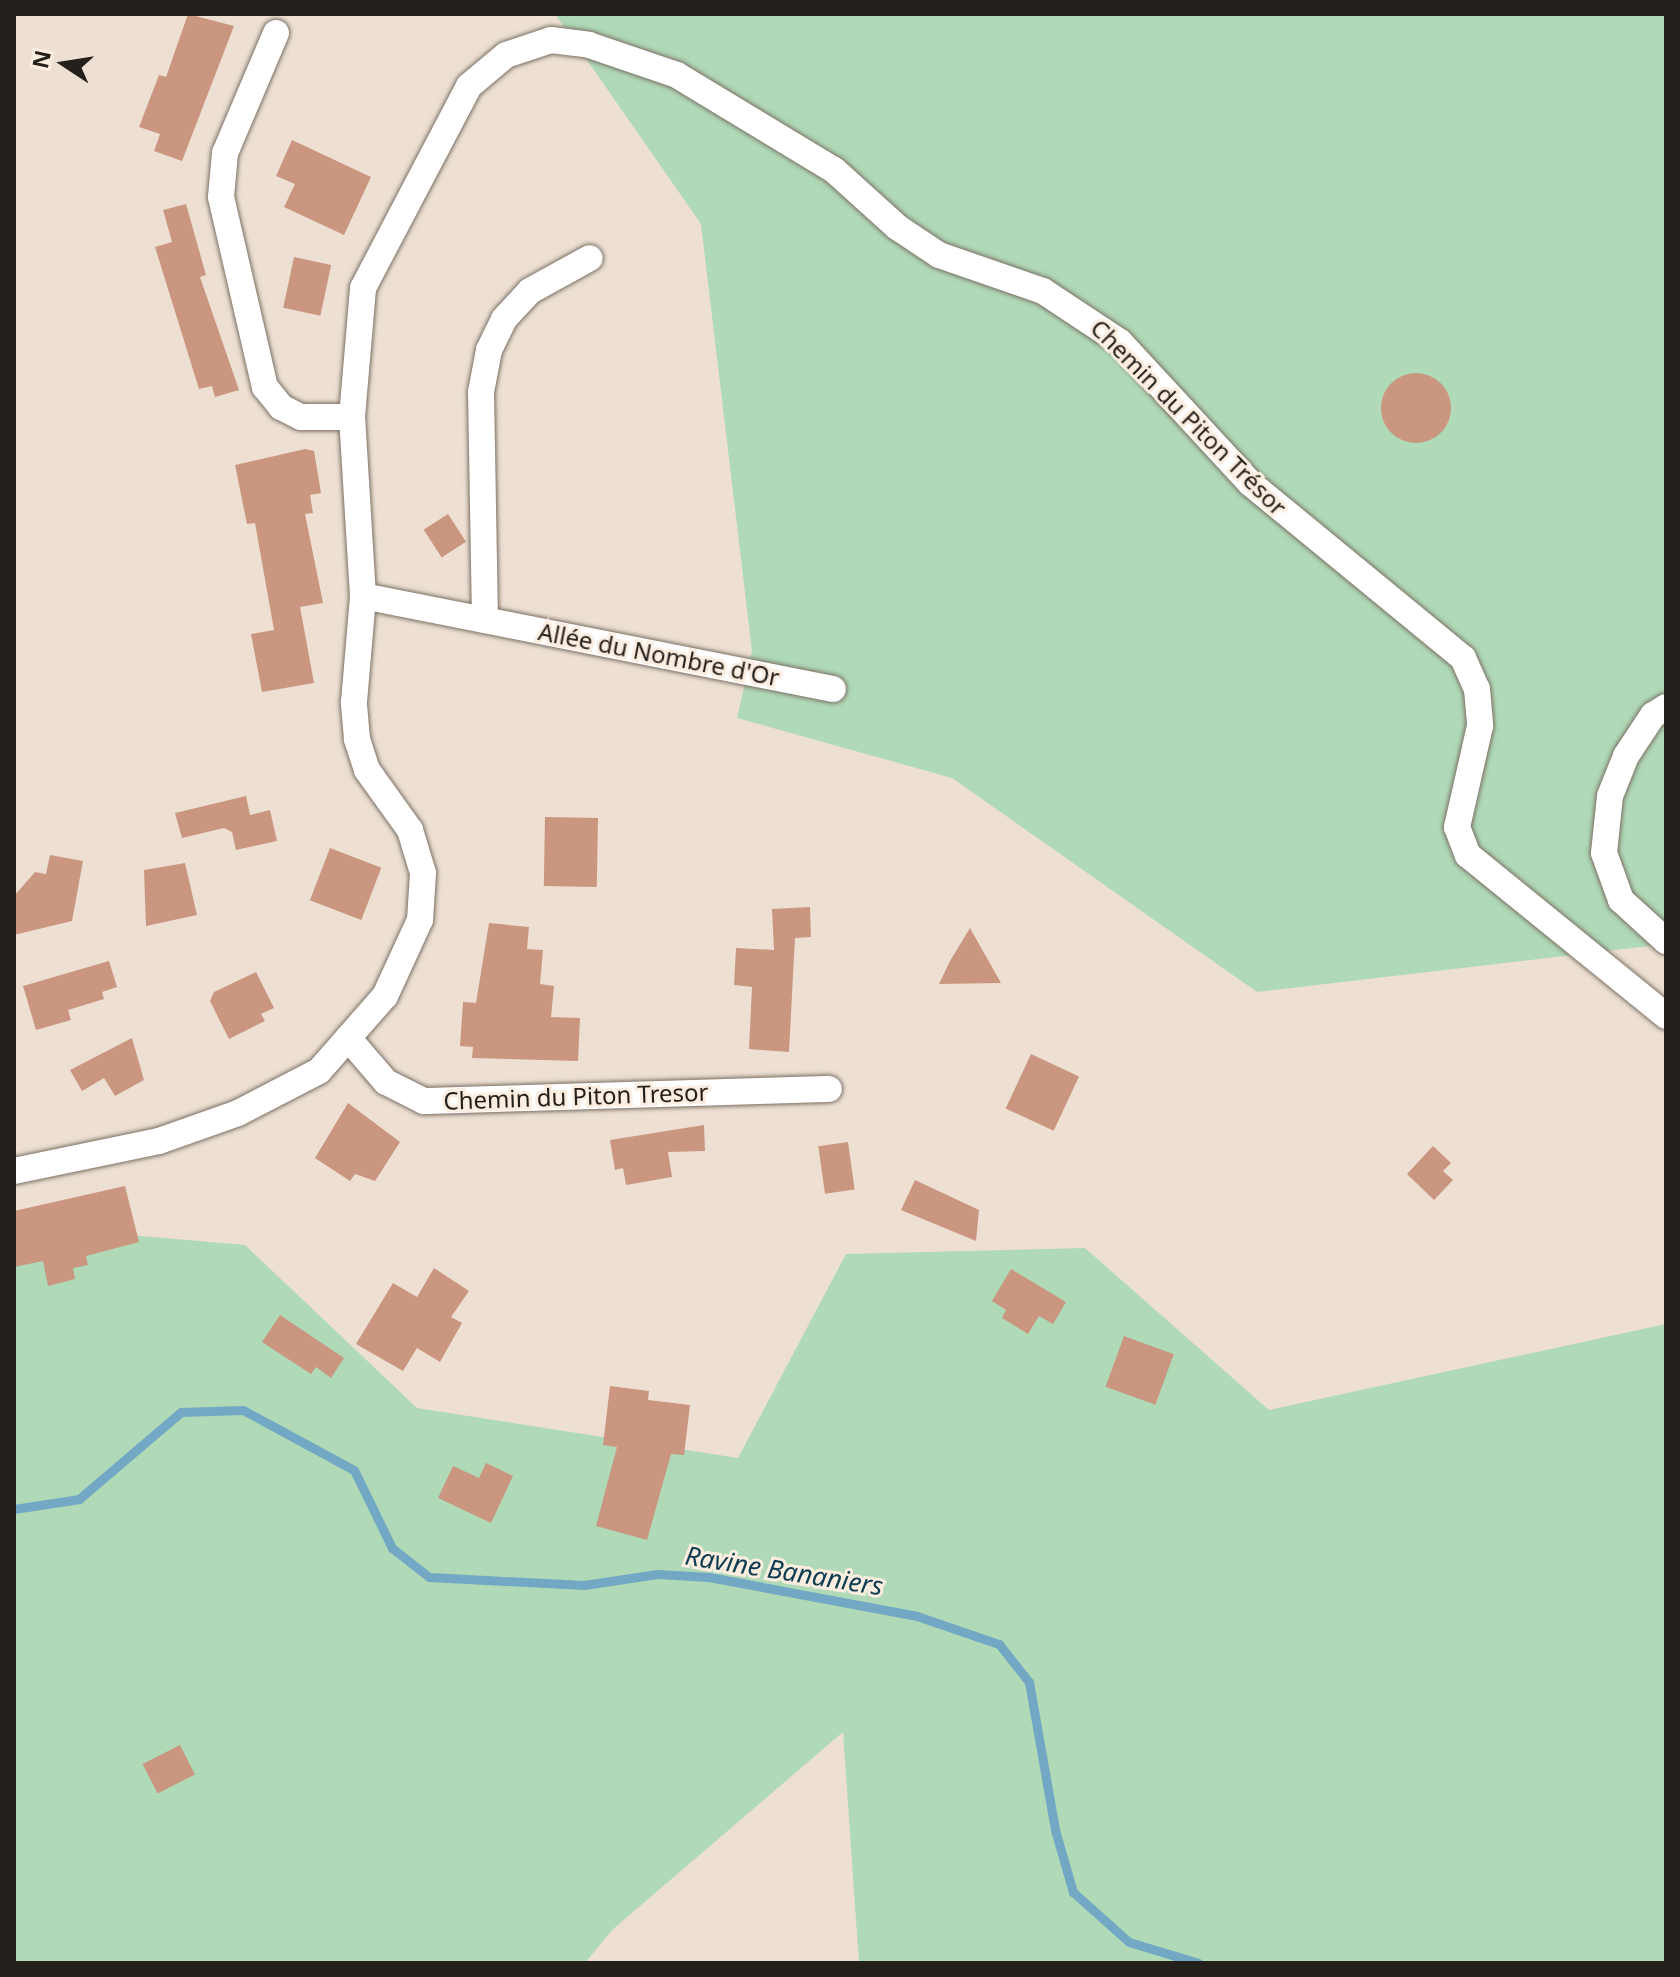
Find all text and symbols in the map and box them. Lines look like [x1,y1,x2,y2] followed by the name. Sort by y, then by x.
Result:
[24,24,104,104] north arrow
[24,47,57,71] text: N
[1085,313,1293,521] street label: Chemin du Piton Trésor
[536,617,782,691] street label: Allée du Nombre d'Or
[443,1077,709,1115] street label: Chemin du Piton Tresor
[683,1540,885,1602] water label: Ravine Bananiers

